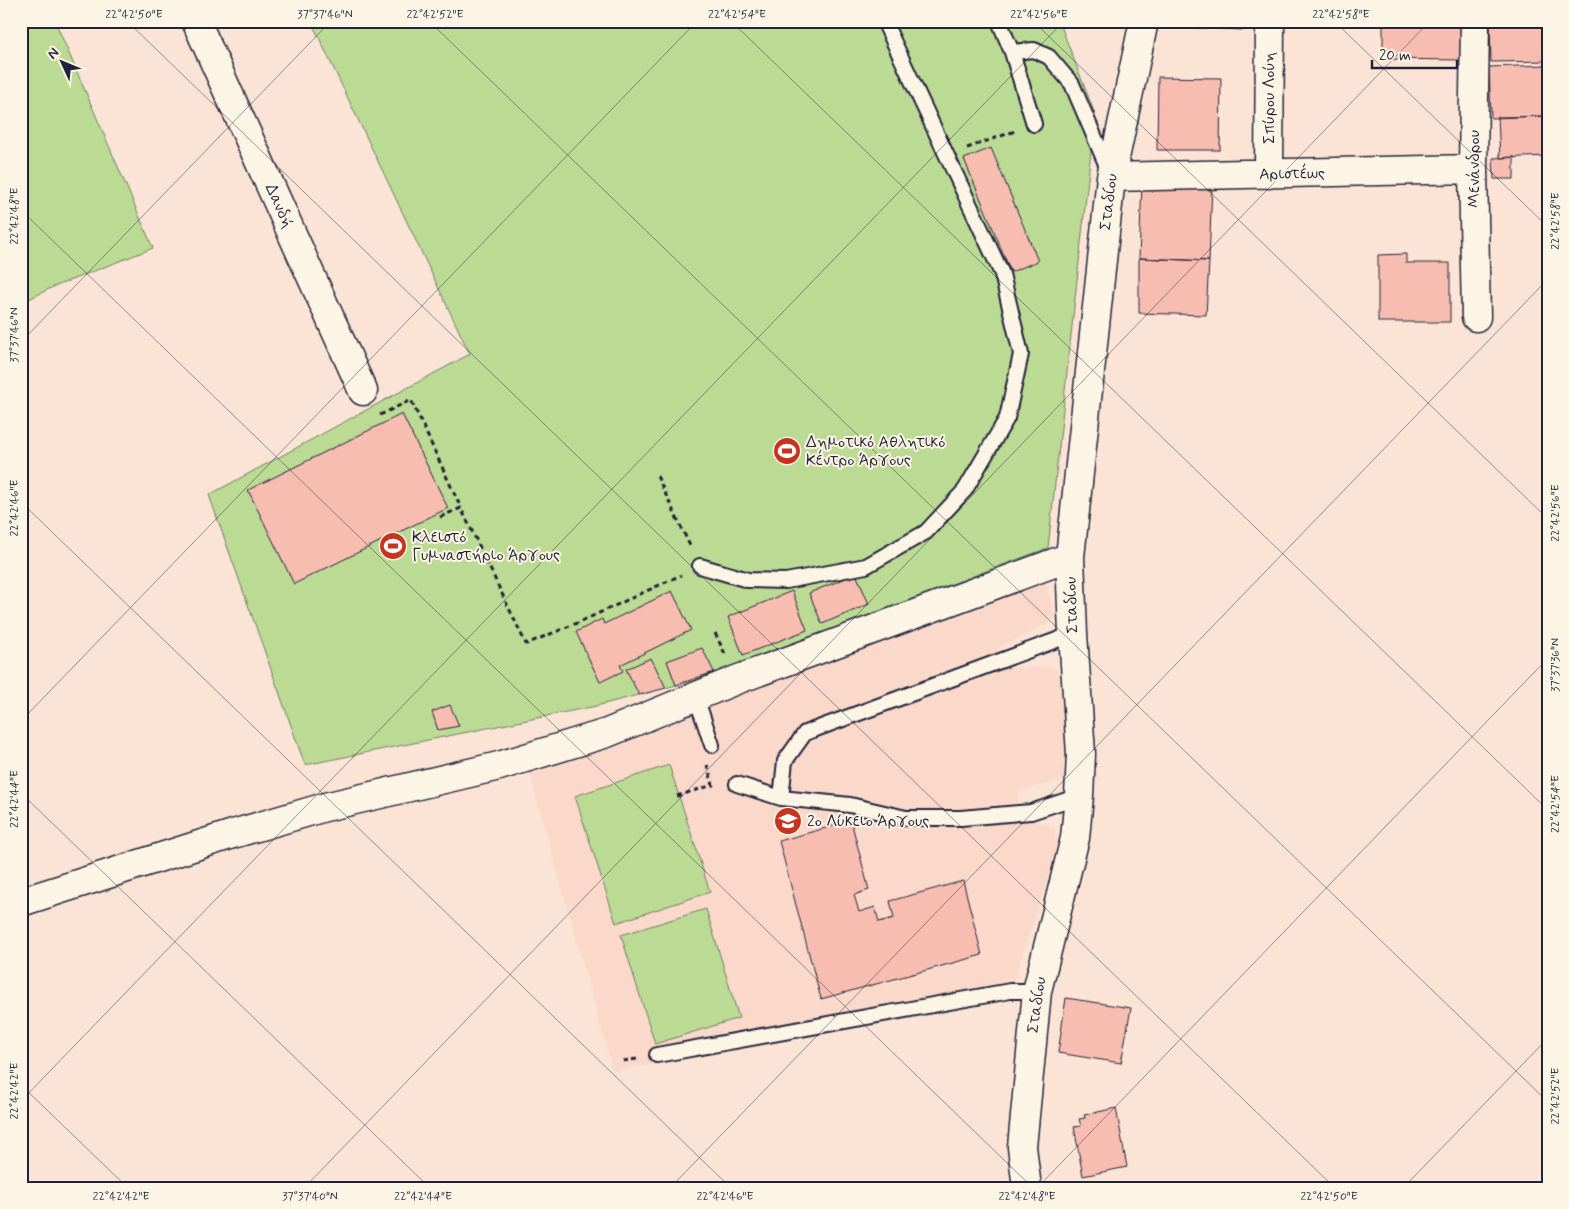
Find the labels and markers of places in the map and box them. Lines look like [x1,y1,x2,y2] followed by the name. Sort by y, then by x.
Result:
[806,432,945,471] place label: Δημοτικό Αθλητικό Κέντρο Άργους
[772,436,802,466] sports icon: Δημοτικό Αθλητικό Κέντρο Άργους
[412,527,560,566] place label: Κλειστό Γυμναστήριο Άργους
[378,531,408,561] sports icon: Κλειστό Γυμναστήριο Άργους
[773,806,803,836] school or university icon: 2ο Λύκειο Άργους
[807,811,929,832] place label: 2ο Λύκειο Άργους

